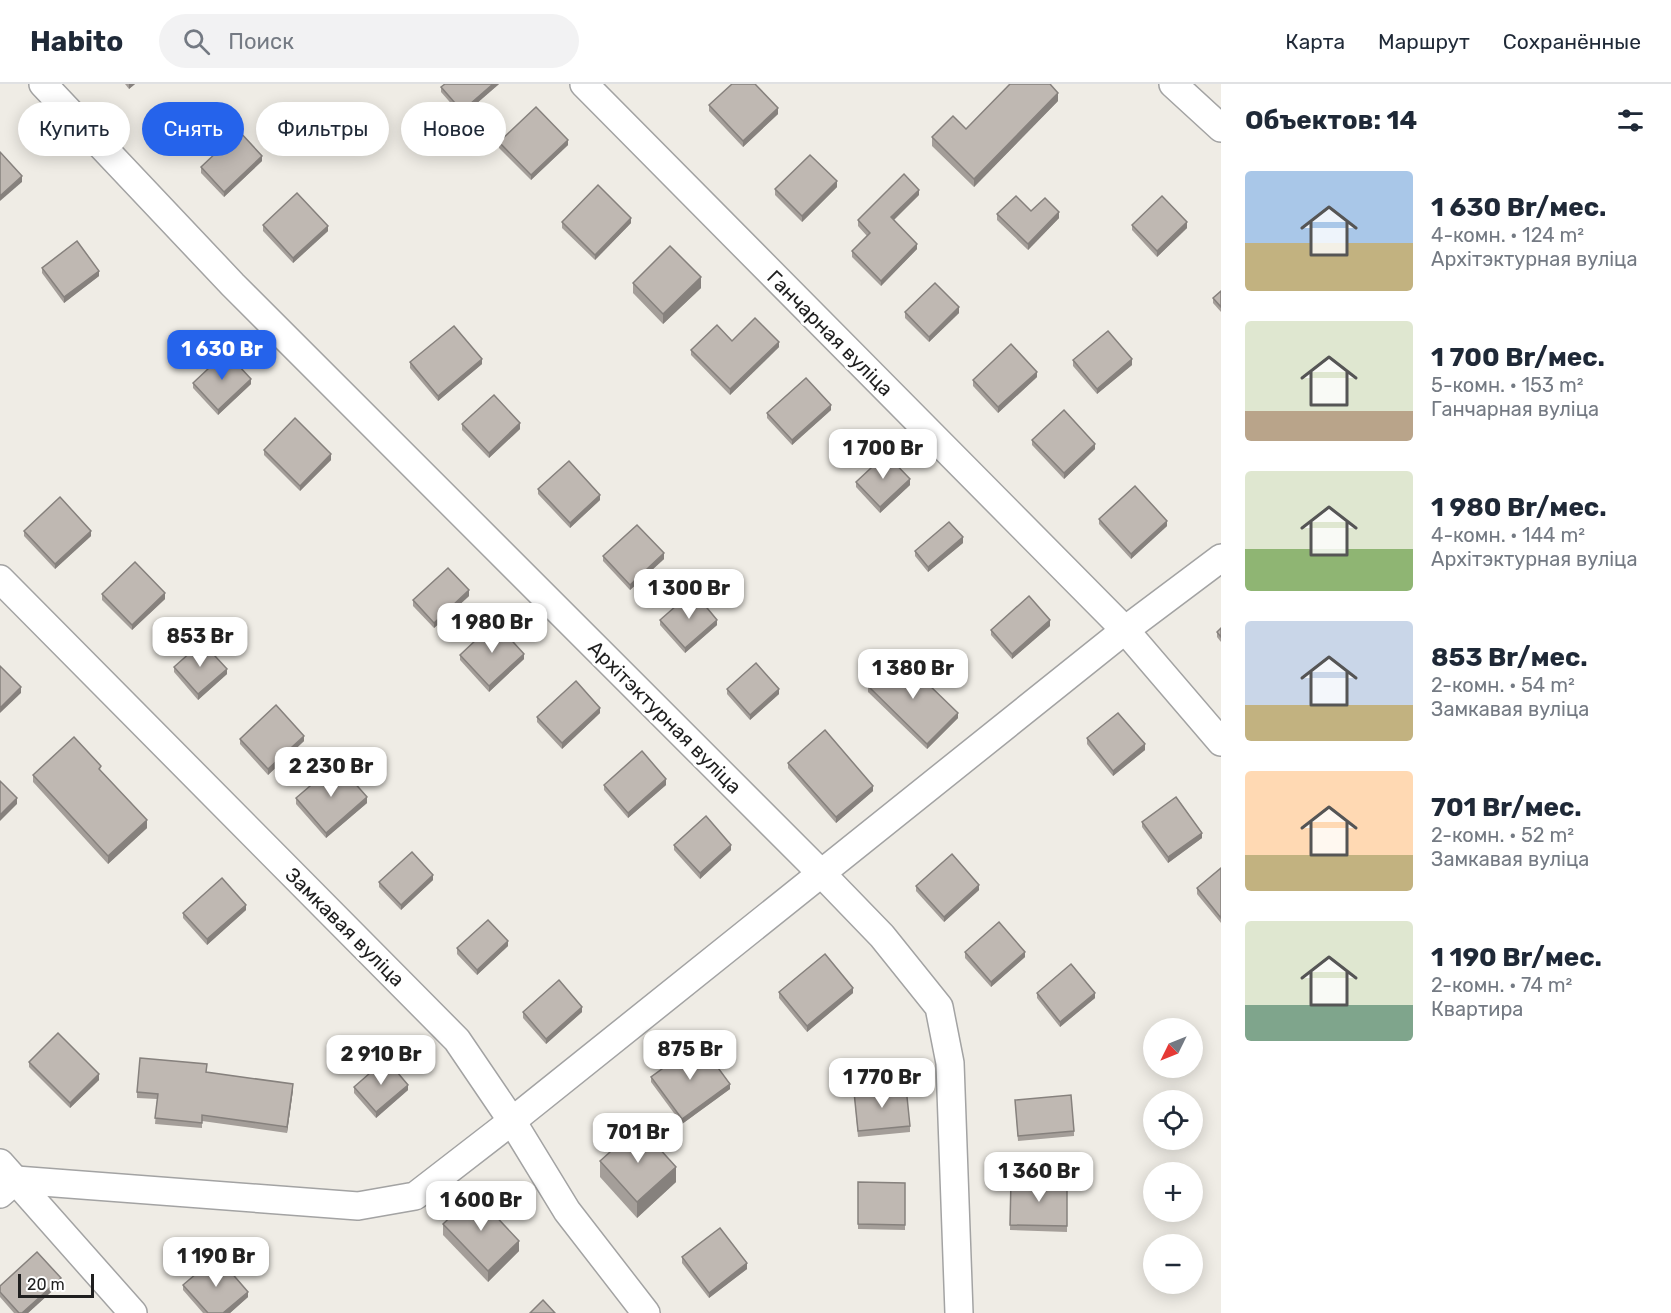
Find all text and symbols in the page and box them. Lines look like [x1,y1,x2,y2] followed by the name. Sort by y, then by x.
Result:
[159,14,579,68] search box
[30,25,123,58] text: Habito
[180,25,213,58] icon: search
[228,28,294,55] text: Поиск
[1285,29,1345,54] text: Карта
[1378,29,1470,54] text: Маршрут
[1503,29,1641,54] text: Сохранённые
[18,102,130,156] chip: Купить
[142,102,244,156] chip: Снять
[256,102,389,156] chip: Фильтры
[401,102,506,156] chip: Новое
[1614,104,1647,137] icon: filters
[1245,105,1417,136] text: Объектов: 14
[1431,192,1606,223] text: 1 630 Br/мес.
[1293,195,1365,267] icon: home
[1431,223,1584,247] text: 4-комн. · 124 m²
[1431,247,1638,271] text: Архітэктурная вуліца
[762,265,898,401] street label: Ганчарная вуліца
[160,330,284,381] pin: 1 630 Br
[181,337,263,361] text: 1 630 Br
[1431,342,1605,373] text: 1 700 Br/мес.
[1293,345,1365,417] icon: home
[1431,373,1584,397] text: 5-комн. · 153 m²
[1431,397,1599,421] text: Ганчарная вуліца
[821,429,945,480] pin: 1 700 Br
[843,436,923,460] text: 1 700 Br
[1431,492,1607,523] text: 1 980 Br/мес.
[1293,495,1365,567] icon: home
[1431,523,1585,547] text: 4-комн. · 144 m²
[1431,547,1638,571] text: Архітэктурная вуліца
[627,569,751,620] pin: 1 300 Br
[648,576,730,600] text: 1 300 Br
[430,603,554,654] pin: 1 980 Br
[451,610,533,634] text: 1 980 Br
[151,617,249,668] pin: 853 Br
[166,624,234,648] text: 853 Br
[583,635,747,799] street label: Архітэктурная вуліца
[1431,642,1588,673] text: 853 Br/мес.
[1293,645,1365,717] icon: home
[851,649,975,700] pin: 1 380 Br
[872,656,954,680] text: 1 380 Br
[1431,673,1575,697] text: 2-комн. · 54 m²
[1431,697,1589,721] text: Замкавая вуліца
[269,747,393,798] pin: 2 230 Br
[289,754,373,778] text: 2 230 Br
[1431,792,1582,823] text: 701 Br/мес.
[1293,795,1365,867] icon: home
[1431,823,1574,847] text: 2-комн. · 52 m²
[1431,847,1589,871] text: Замкавая вуліца
[281,863,409,991] street label: Замкавая вуліца
[1431,942,1602,973] text: 1 190 Br/мес.
[1293,945,1365,1017] icon: home
[1431,973,1572,997] text: 2-комн. · 74 m²
[1431,997,1523,1021] text: Квартира
[1143,1018,1203,1078] north arrow
[1143,1018,1203,1294] map controls
[641,1030,739,1081] pin: 875 Br
[319,1035,443,1086] pin: 2 910 Br
[657,1037,723,1061] text: 875 Br
[340,1042,422,1066] text: 2 910 Br
[820,1058,944,1109] pin: 1 770 Br
[843,1065,921,1089] text: 1 770 Br
[1143,1090,1203,1150] button: locate
[589,1113,687,1164] pin: 701 Br
[607,1120,669,1144] text: 701 Br
[977,1152,1101,1203] pin: 1 360 Br
[998,1159,1080,1183] text: 1 360 Br
[1143,1162,1203,1222] button: +
[419,1181,543,1232] pin: 1 600 Br
[440,1188,522,1212] text: 1 600 Br
[1143,1234,1203,1294] button: −
[154,1237,278,1288] pin: 1 190 Br
[177,1244,255,1268] text: 1 190 Br
[18,1271,94,1298] scale bar
[27,1275,65,1294] text: 20 m

